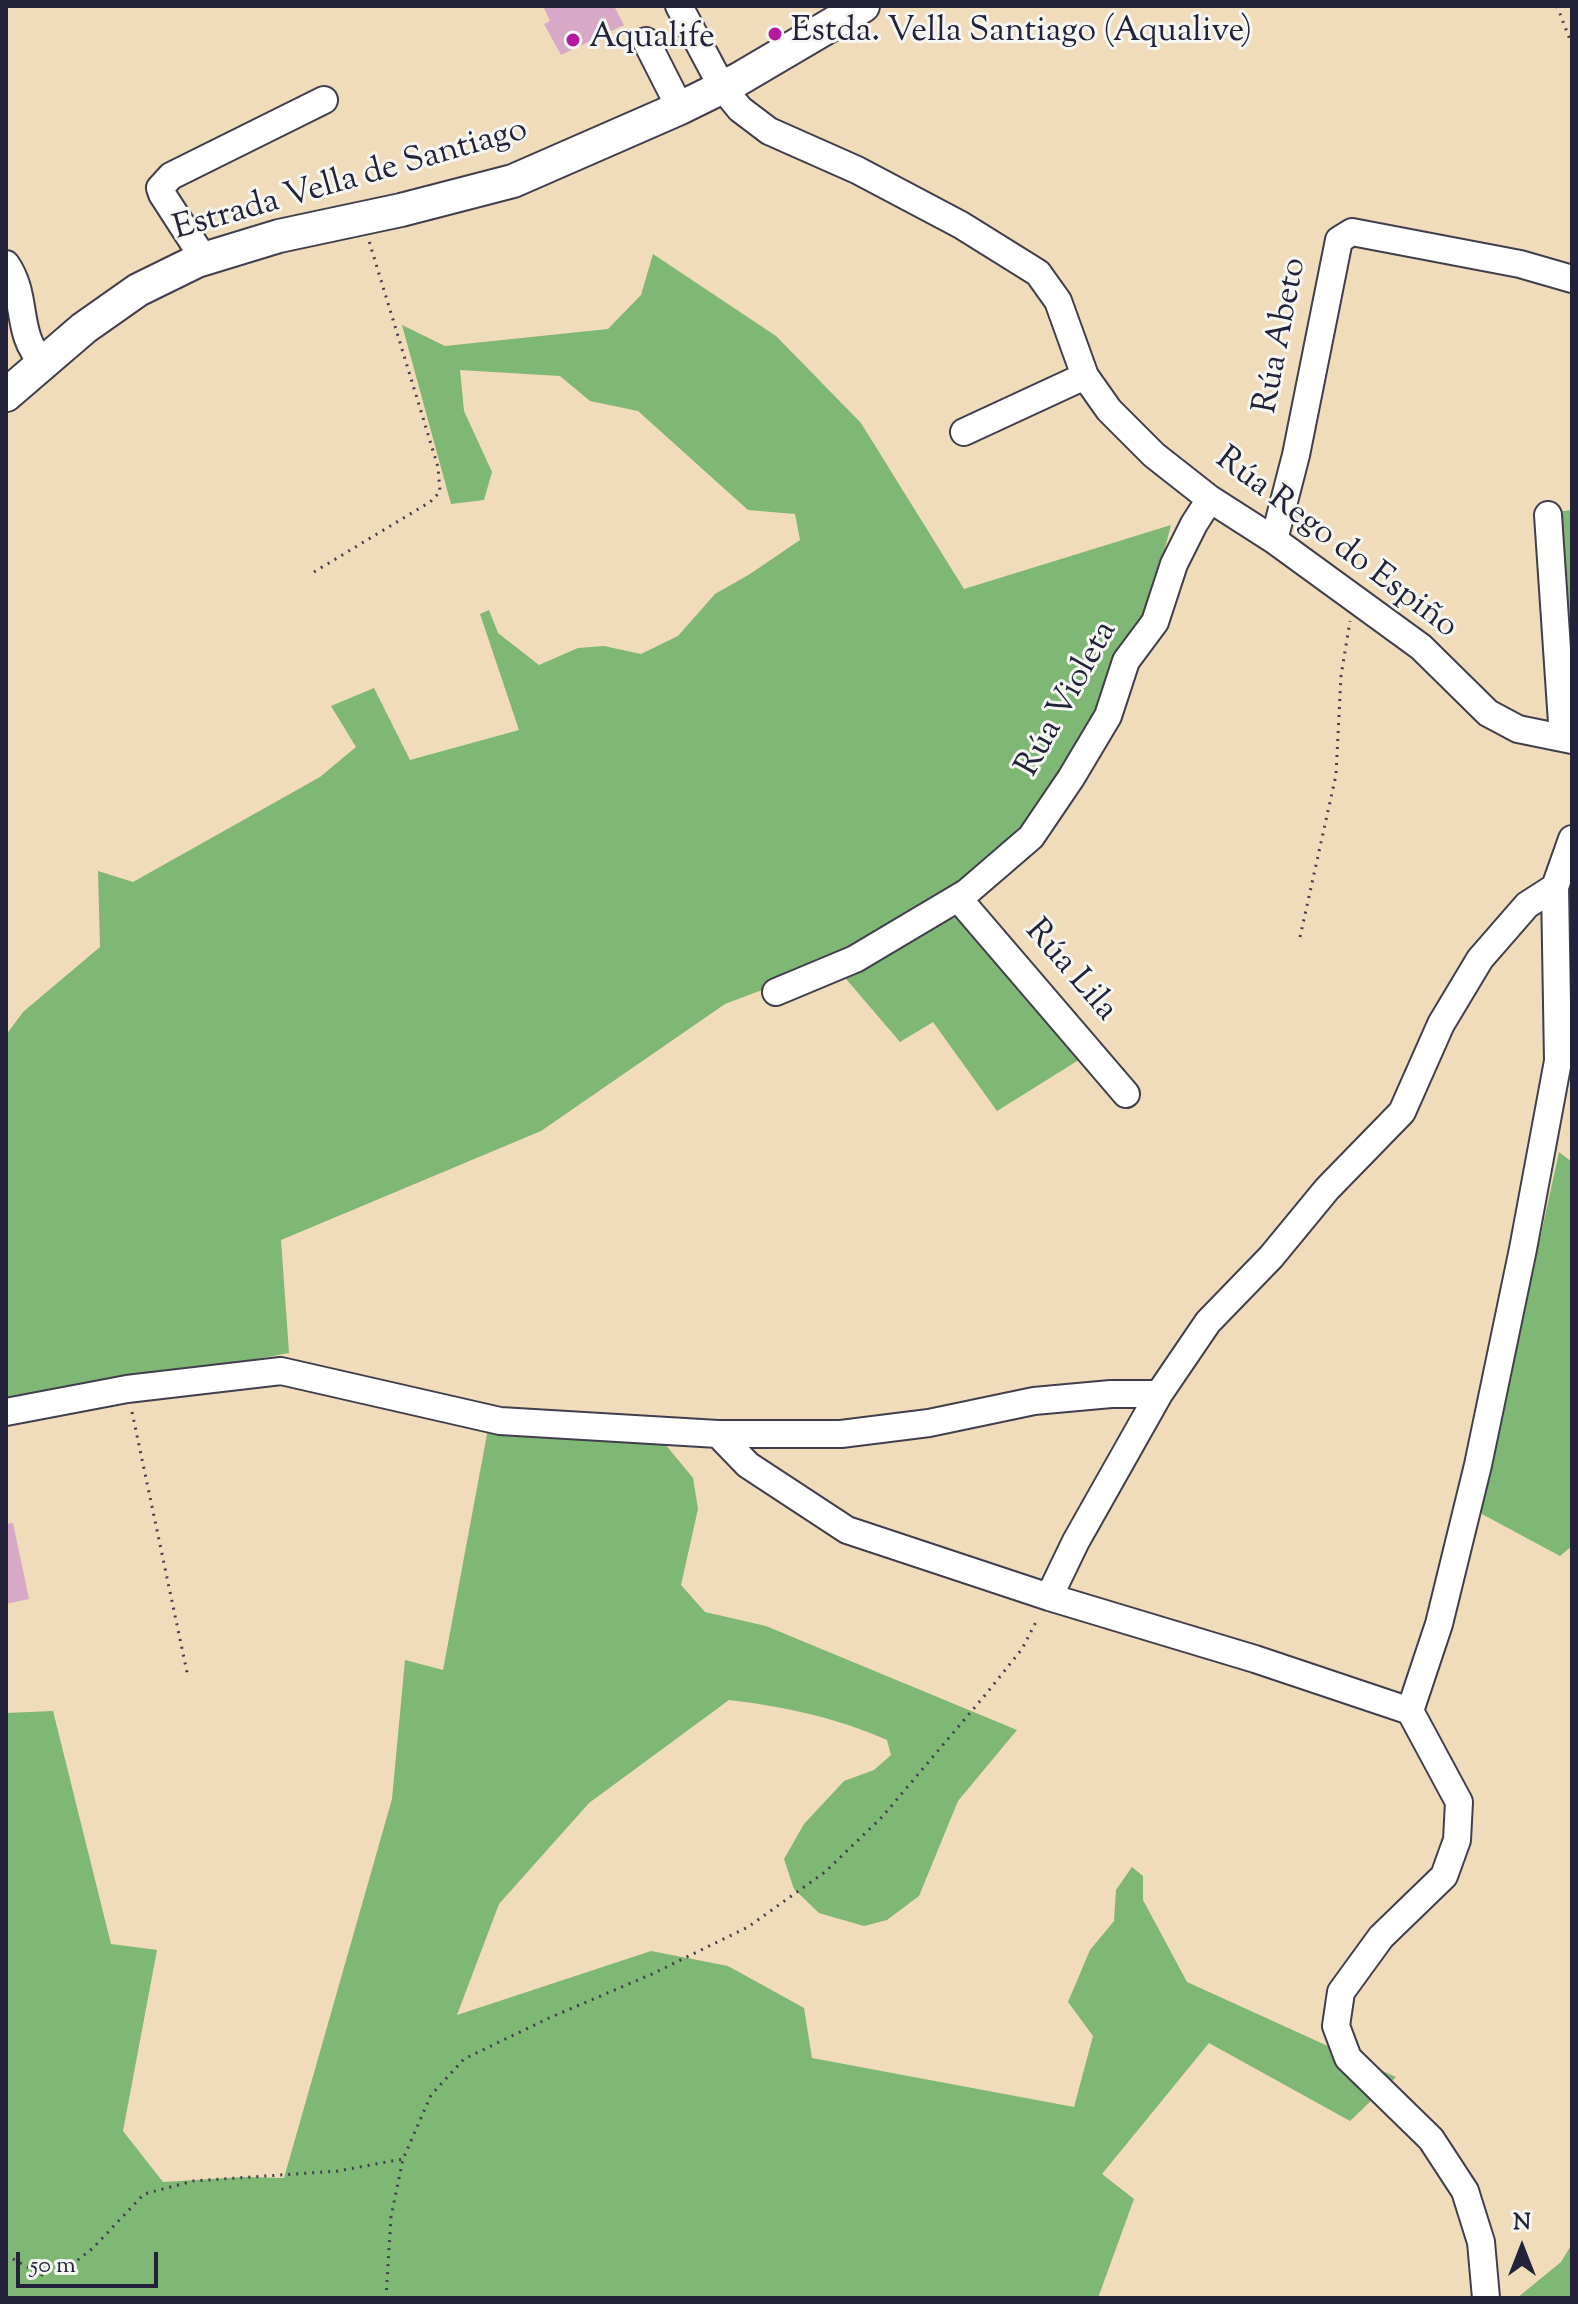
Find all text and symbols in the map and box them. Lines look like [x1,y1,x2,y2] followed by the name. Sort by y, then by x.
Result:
[791,14,1252,54] place label: Estda. Vella Santiago (Aqualive)
[589,20,715,60] place label: Aqualife
[766,25,784,43] marker: Estda. Vella Santiago (Aqualive)
[564,31,582,49] marker: Aqualife
[169,112,533,252] street label: Estrada Vella de Santiago
[1248,255,1318,417] street label: Rúa Abeto
[1206,441,1464,649] street label: Rúa Rego do Espiño
[1010,615,1128,785] street label: Rúa Violeta
[1014,913,1124,1031] street label: Rúa Lila
[1482,2208,1562,2288] north arrow
[1513,2208,1531,2240] text: N
[20,2236,162,2286] scale bar
[30,2249,76,2283] text: 50 m

